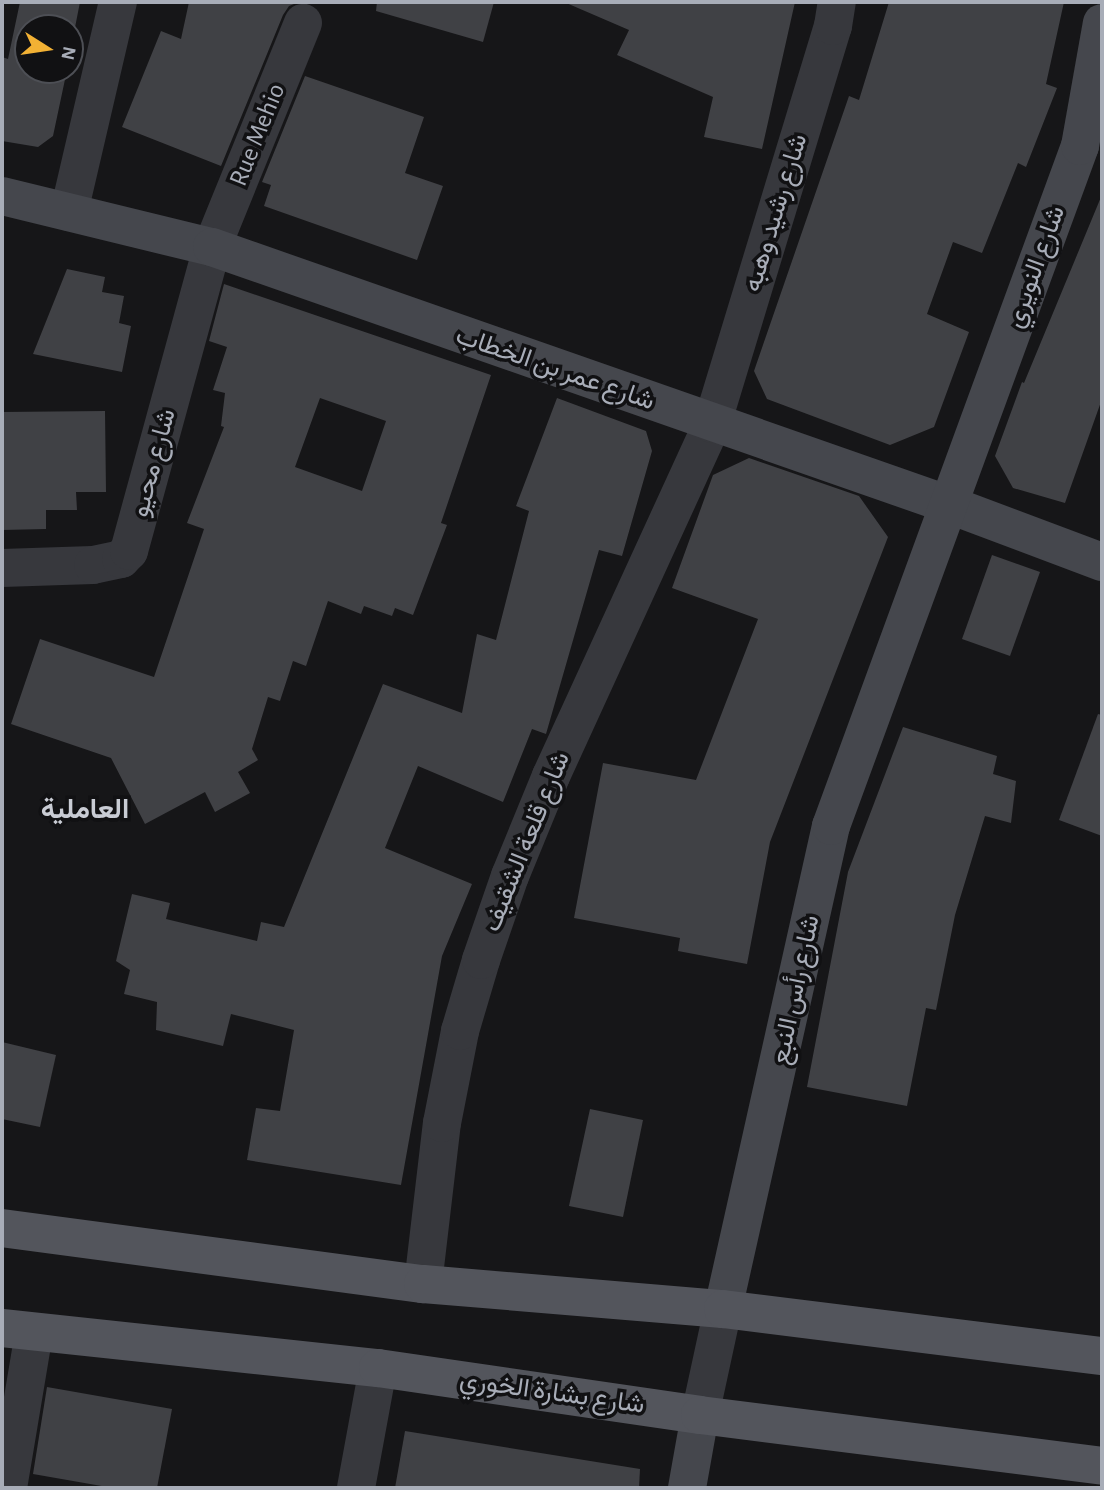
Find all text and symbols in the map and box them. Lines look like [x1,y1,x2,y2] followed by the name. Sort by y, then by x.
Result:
[14,14,84,84] north arrow
[57,45,79,61] text: N
[223,79,293,191] street label: Rue Mehio
[737,130,815,296] street label: شارع رشيد وهبه
[999,202,1073,332] street label: شارع النويري
[451,320,659,418] street label: شارع عمر بن الخطاب
[125,406,183,520] street label: شارع محيو
[477,747,577,937] street label: شارع قلعة الشقيف
[41,793,129,827] district label: العاملية
[765,913,827,1067] street label: شارع رأس النبع
[458,1365,646,1421] street label: شارع بشارة الخوري

